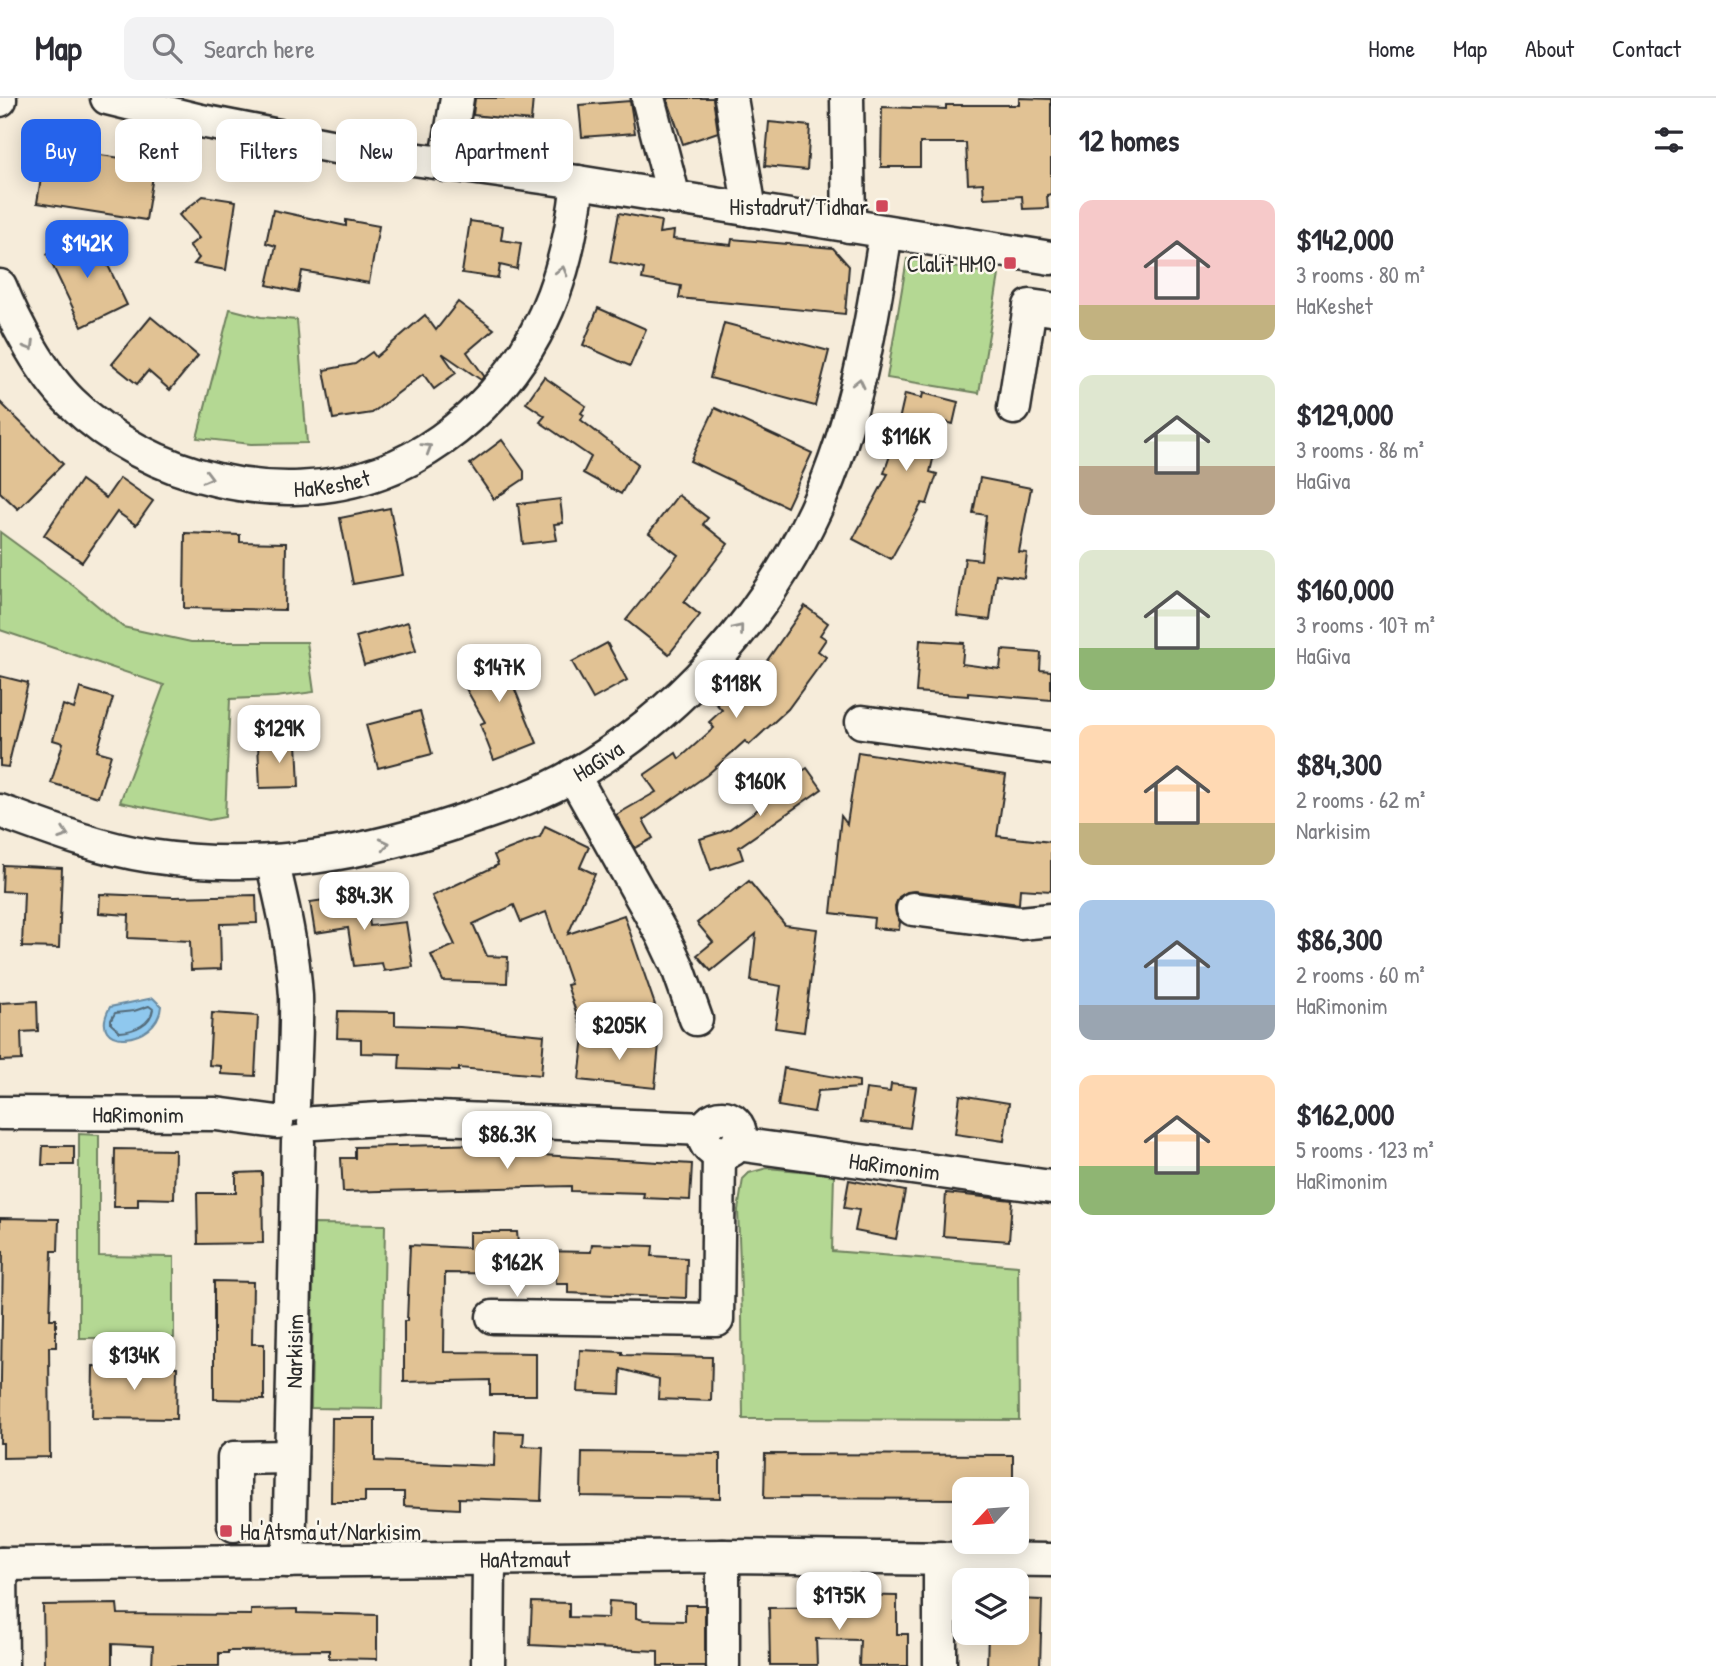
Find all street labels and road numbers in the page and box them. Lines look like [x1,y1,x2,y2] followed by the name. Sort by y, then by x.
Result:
[293,461,375,504] street label: HaKeshet
[567,733,629,788] street label: HaGiva
[92,1098,184,1129] street label: HaRimonim
[847,1144,942,1187] street label: HaRimonim
[277,1313,310,1389] street label: Narkisim
[479,1542,572,1574] street label: HaAtzmaut

